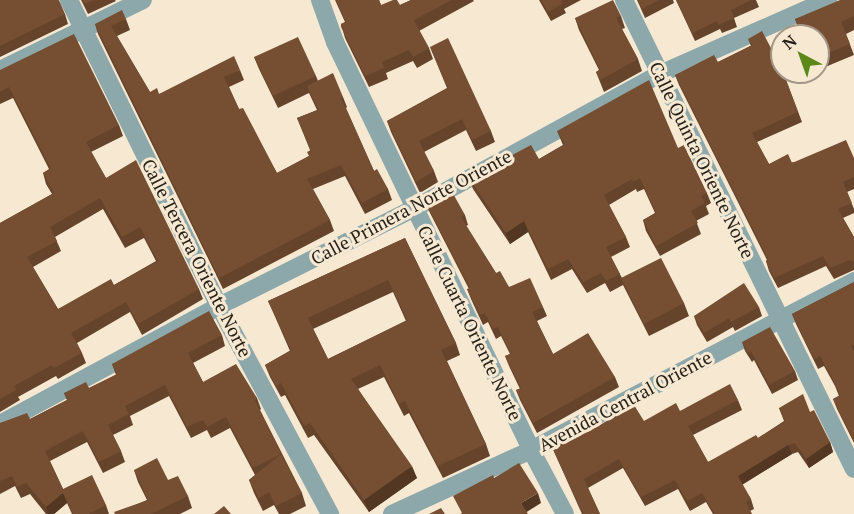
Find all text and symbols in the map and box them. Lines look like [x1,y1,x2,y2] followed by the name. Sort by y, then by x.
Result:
[770,24,830,84] north arrow
[778,30,801,54] text: N
[645,58,759,262] street label: Calle Quinta Oriente Norte
[307,145,515,269] street label: Calle Primera Norte Oriente
[138,155,256,361] street label: Calle Tercera Oriente Norte
[413,222,527,424] street label: Calle Cuarta Oriente Norte
[535,346,715,456] street label: Avenida Central Oriente

